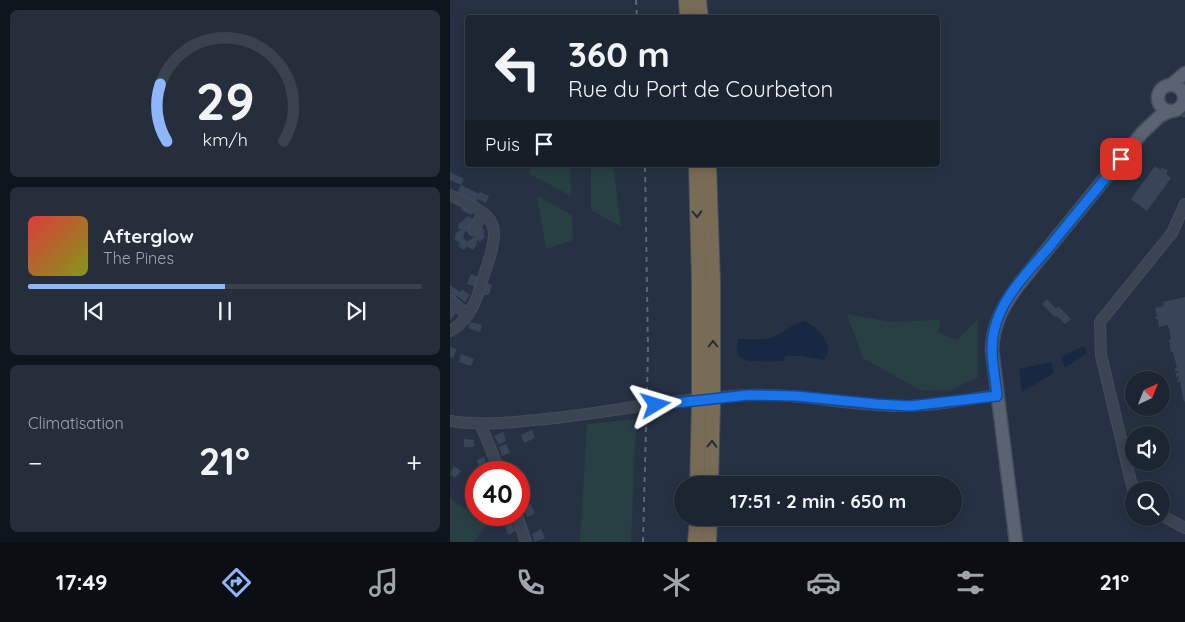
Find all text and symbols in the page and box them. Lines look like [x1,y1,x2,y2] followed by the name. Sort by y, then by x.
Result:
[568,32,670,76] text: 360 m
[485,35,550,100] icon: left
[195,68,255,133] text: 29
[568,75,833,103] text: Rue du Port de Courbeton
[202,128,248,150] text: km/h
[530,130,558,158] icon: arrive
[485,132,520,156] text: Puis
[1100,138,1142,180] pin
[1107,145,1135,173] icon: arrive
[692,210,702,218] one-way arrow
[103,224,194,248] text: Afterglow
[103,248,174,268] text: The Pines
[80,297,108,325] icon: previous
[211,297,239,325] icon: pause
[342,297,370,325] icon: next
[708,340,718,348] one-way arrow
[1125,371,1170,416] north arrow
[1125,371,1170,526] map controls
[629,378,681,430] position arrow
[28,413,124,433] text: Climatisation
[1125,426,1170,471] button: sound
[199,437,250,485] text: 21°
[707,439,718,447] one-way arrow
[28,445,43,480] text: −
[406,445,422,480] text: +
[465,461,530,526] speed limit sign: 40
[1125,481,1170,526] button: search
[730,489,906,513] text: 17:51 · 2 min · 650 m
[219,565,254,600] icon: directions
[366,565,401,600] icon: music
[513,565,548,600] icon: phone
[659,565,694,600] icon: climate
[806,565,841,600] icon: car
[953,565,988,600] icon: filters
[56,568,107,596] text: 17:49
[1099,568,1129,596] text: 21°

